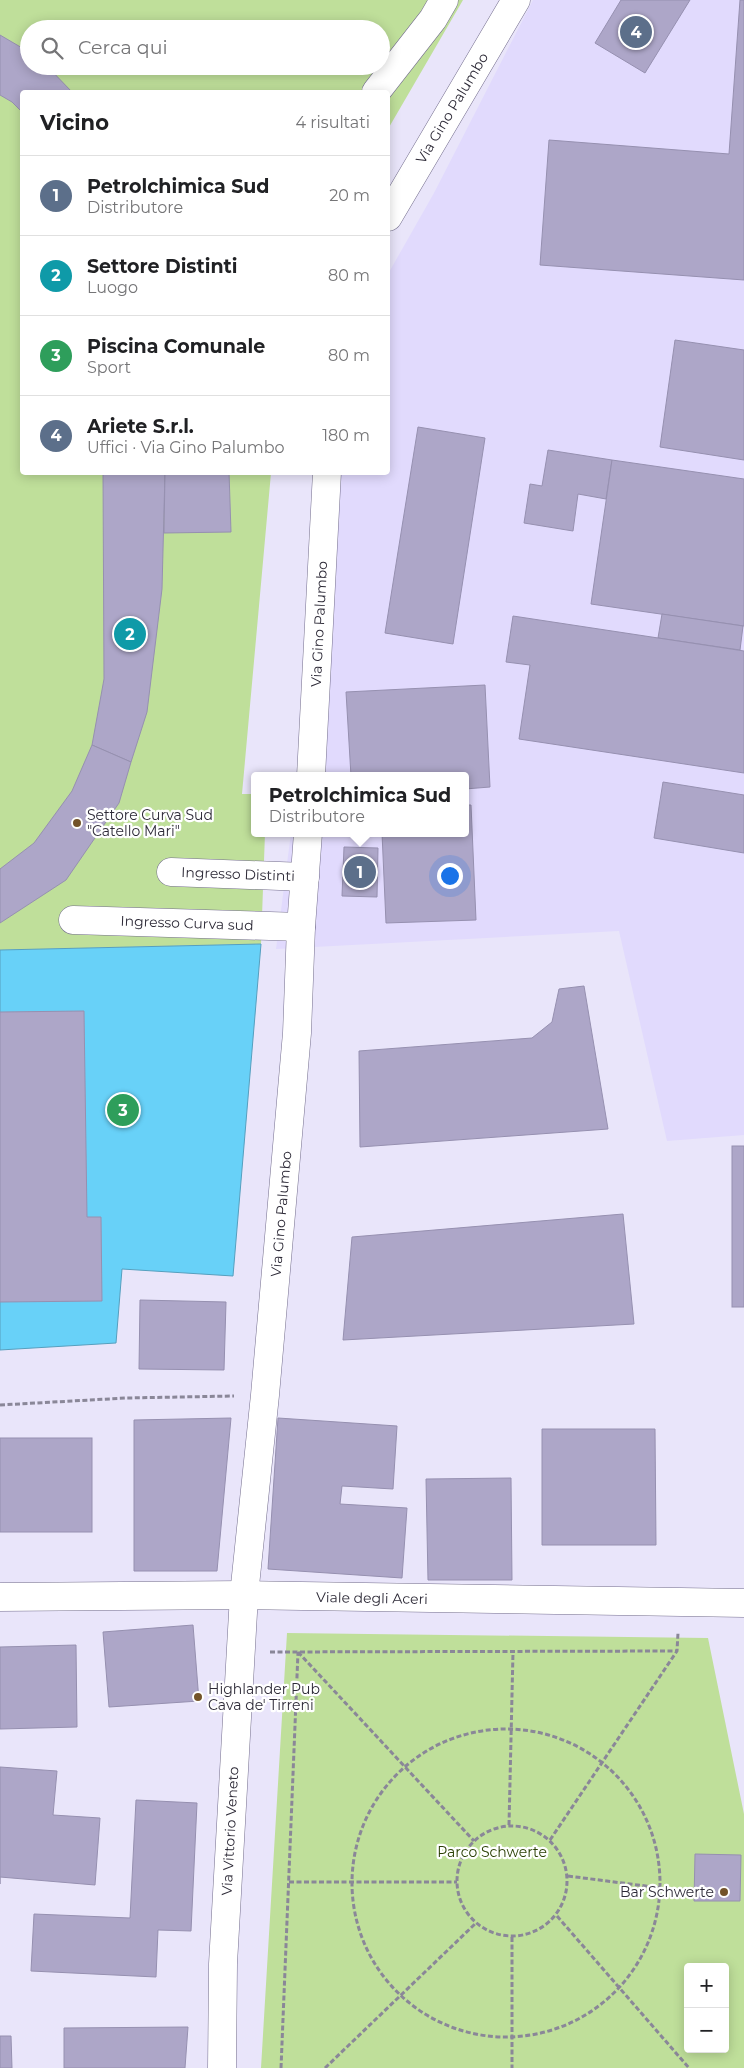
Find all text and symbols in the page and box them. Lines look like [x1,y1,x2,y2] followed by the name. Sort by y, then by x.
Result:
[620,13,652,51] pin: 4
[20,20,390,75] search box
[38,34,66,62] icon: search
[78,36,168,59] text: Cerca qui
[412,49,492,167] street label: Via Gino Palumbo
[40,110,109,135] text: Vicino
[295,113,370,132] text: 4 risultati
[87,175,269,198] text: Petrolchimica Sud
[53,186,59,205] text: 1
[329,186,370,205] text: 20 m
[87,198,183,217] text: Distributore
[87,255,238,278] text: Settore Distinti
[51,266,61,285] text: 2
[328,266,370,285] text: 80 m
[87,278,138,297] text: Luogo
[87,335,265,358] text: Piscina Comunale
[51,346,61,365] text: 3
[328,346,370,365] text: 80 m
[87,358,131,377] text: Sport
[87,415,194,438] text: Ariete S.r.l.
[50,426,62,445] text: 4
[322,426,370,445] text: 180 m
[87,438,285,457] text: Uffici · Via Gino Palumbo
[307,560,331,687] street label: Via Gino Palumbo
[114,615,146,653] pin: 2
[251,772,469,837] popup
[269,784,451,807] text: Petrolchimica Sud
[87,806,213,840] place label: Settore Curva Sud "Catello Mari"
[269,807,365,826] text: Distributore
[71,817,83,829] marker: Settore Curva Sud "Catello Mari"
[344,853,376,891] pin: 1
[181,863,295,885] street label: Ingresso Distinti
[437,863,463,889] your location
[120,912,254,934] street label: Ingresso Curva sud
[107,1091,139,1129] pin: 3
[267,1150,295,1278] street label: Via Gino Palumbo
[316,1588,428,1608] street label: Viale degli Aceri
[208,1680,320,1714] place label: Highlander Pub Cava de' Tirreni
[192,1691,204,1703] marker: Highlander Pub Cava de' Tirreni
[218,1766,242,1896] street label: Via Vittorio Veneto
[437,1843,547,1861] park label: Parco Schwerte
[620,1883,714,1901] place label: Bar Schwerte
[718,1886,730,1898] marker: Bar Schwerte
[684,1963,729,2053] map controls
[684,1963,729,2008] button: +
[684,2008,729,2053] button: −

